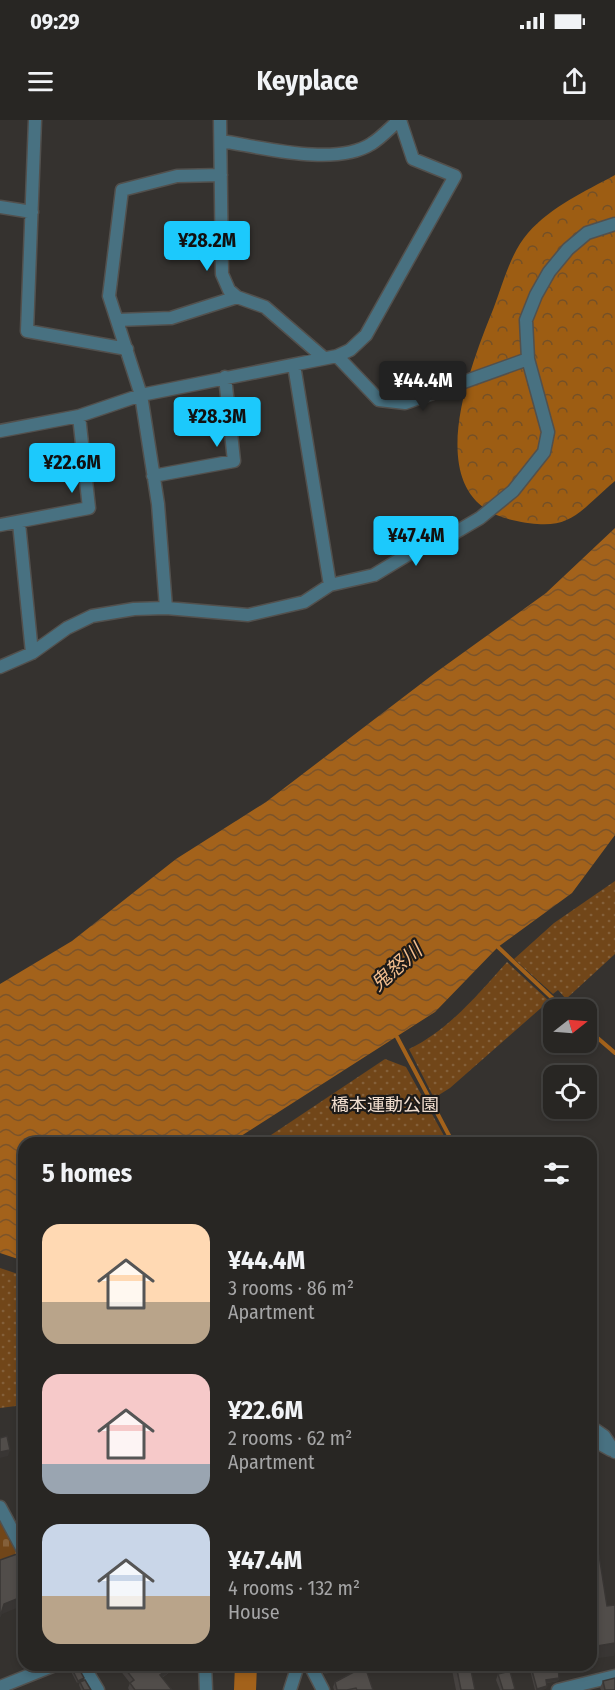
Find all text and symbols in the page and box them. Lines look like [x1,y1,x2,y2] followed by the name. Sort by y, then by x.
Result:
[30,8,80,35] text: 09:29
[24,65,57,98] icon: menu
[257,65,358,97] text: Keyplace
[558,65,591,98] icon: share
[158,221,256,272] pin: ¥28.2M
[178,228,236,252] text: ¥28.2M
[374,361,472,412] pin: ¥44.4M
[393,368,453,392] text: ¥44.4M
[168,397,266,448] pin: ¥28.3M
[188,404,246,428] text: ¥28.3M
[23,443,121,494] pin: ¥22.6M
[43,450,101,474] text: ¥22.6M
[367,516,465,567] pin: ¥47.4M
[387,523,445,547] text: ¥47.4M
[365,937,428,996] water label: 鬼怒川
[543,999,597,1053] north arrow
[543,999,597,1119] map controls
[543,1065,597,1119] button: locate
[331,1094,439,1116] park label: 橋本運動公園
[540,1157,573,1190] icon: filters
[42,1158,132,1189] text: 5 homes
[228,1245,305,1276] text: ¥44.4M
[90,1248,162,1320] icon: home
[228,1276,354,1300] text: 3 rooms · 86 m²
[228,1300,315,1324] text: Apartment
[228,1395,303,1426] text: ¥22.6M
[90,1398,162,1470] icon: home
[228,1426,352,1450] text: 2 rooms · 62 m²
[228,1450,315,1474] text: Apartment
[228,1545,302,1576] text: ¥47.4M
[90,1548,162,1620] icon: home
[228,1576,360,1600] text: 4 rooms · 132 m²
[228,1600,280,1624] text: House

